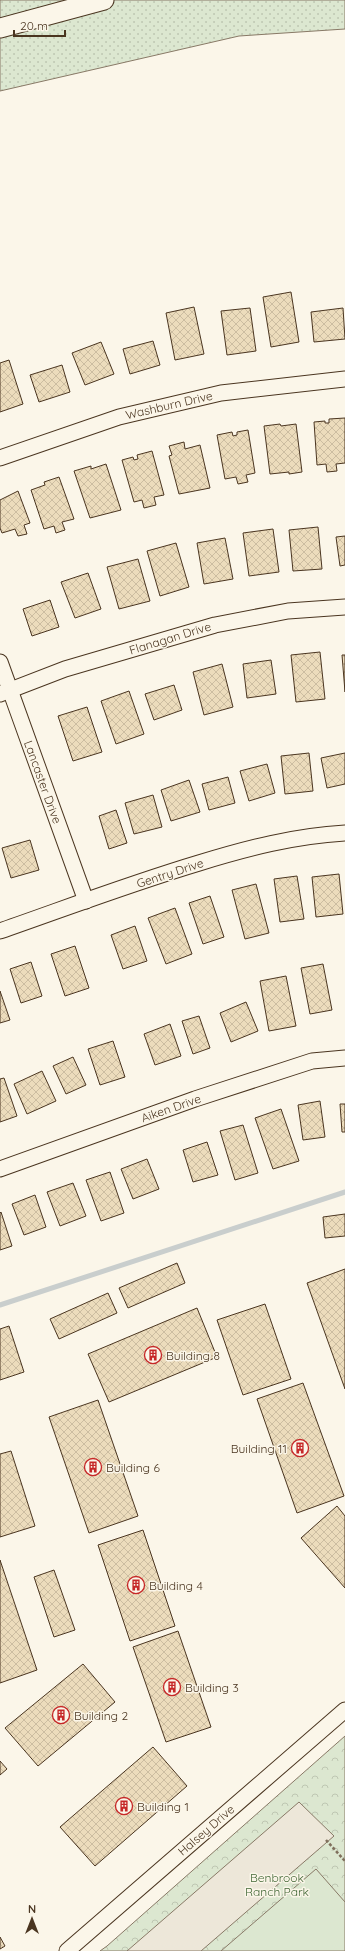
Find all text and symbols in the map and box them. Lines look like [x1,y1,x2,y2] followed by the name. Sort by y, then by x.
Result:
[14,12,65,38] scale bar
[20,18,48,33] text: 20 m
[124,388,214,422] street label: Washburn Drive
[127,618,213,658] street label: Flanagan Drive
[21,738,65,826] street label: Lancaster Drive
[135,855,206,891] street label: Gentry Drive
[139,1091,203,1125] street label: Aiken Drive
[143,1345,163,1365] building icon: Building 8
[166,1348,220,1363] place label: Building 8
[290,1438,310,1458] building icon: Building 11
[231,1441,287,1456] place label: Building 11
[83,1457,103,1477] building icon: Building 6
[106,1460,160,1475] place label: Building 6
[126,1575,146,1595] building icon: Building 4
[149,1578,203,1593] place label: Building 4
[162,1677,182,1697] building icon: Building 3
[185,1680,239,1695] place label: Building 3
[51,1705,71,1725] building icon: Building 2
[74,1708,128,1723] place label: Building 2
[114,1796,134,1816] building icon: Building 1
[137,1799,189,1814] place label: Building 1
[175,1801,237,1859] street label: Halsey Drive
[245,1870,309,1899] park label: Benbrook Ranch Park
[12,1899,52,1939] north arrow
[28,1902,36,1916] text: N

